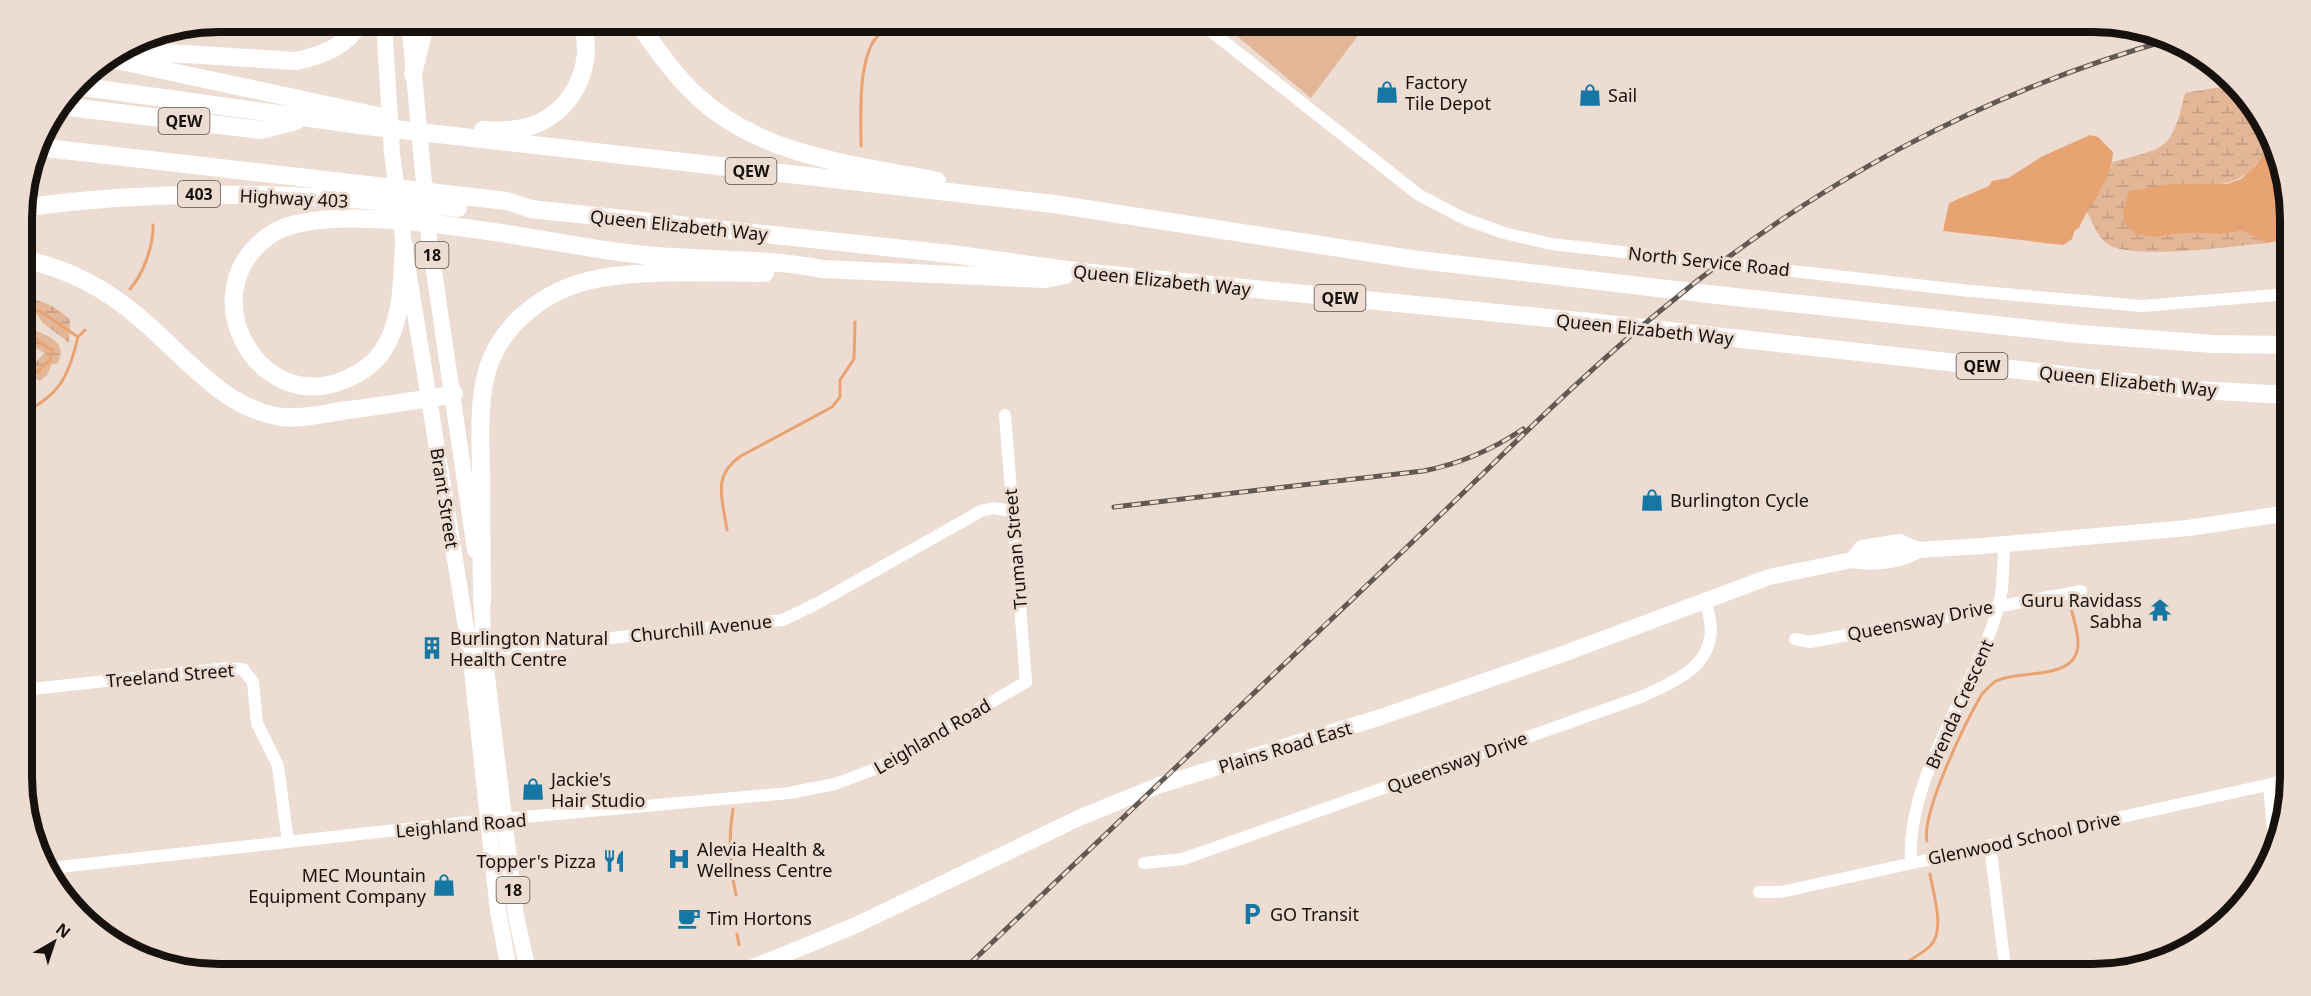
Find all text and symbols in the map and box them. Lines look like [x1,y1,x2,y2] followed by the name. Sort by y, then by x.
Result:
[1405,70,1491,115] place label: Factory Tile Depot
[1374,79,1400,105] shop icon: Factory Tile Depot
[1577,82,1603,108] shop icon: Sail
[1608,83,1637,107] place label: Sail
[158,108,210,134] road number: QEW
[726,158,777,184] road number: QEW
[178,181,220,207] road number: 403
[239,183,349,213] street label: Highway 403
[589,204,770,246] street label: Queen Elizabeth Way
[1627,241,1791,281] street label: North Service Road
[416,242,448,268] road number: 18
[1072,259,1253,301] street label: Queen Elizabeth Way
[1314,285,1366,311] road number: QEW
[1555,308,1736,350] street label: Queen Elizabeth Way
[1956,353,2008,379] road number: QEW
[2038,360,2219,402] street label: Queen Elizabeth Way
[425,446,465,550] street label: Brant Street
[998,487,1032,610] street label: Truman Street
[1639,487,1665,513] shop icon: Burlington Cycle
[1670,488,1809,512] place label: Burlington Cycle
[2021,588,2142,633] place label: Guru Ravidass Sabha
[1845,594,1995,646] street label: Queensway Drive
[2147,597,2173,623] temple icon: Guru Ravidass Sabha
[629,609,773,647] street label: Churchill Avenue
[450,626,608,671] place label: Burlington Natural Health Centre
[419,635,445,661] building icon: Burlington Natural Health Centre
[1920,635,1999,773] street label: Brenda Crescent
[105,657,235,693] street label: Treeland Street
[869,693,995,779] street label: Leighland Road
[1216,715,1355,779] street label: Plains Road East
[1383,725,1531,799] street label: Queensway Drive
[549,767,645,812] place label: Jackie's Hair Studio
[520,776,546,802] shop icon: Jackie's Hair Studio
[1926,806,2122,870] street label: Glenwood School Drive
[395,807,527,843] street label: Leighland Road
[697,837,832,882] place label: Alevia Health & Wellness Centre
[666,846,692,872] hospital icon: Alevia Health & Wellness Centre
[601,848,627,874] restaurant icon: Topper's Pizza
[477,849,596,873] place label: Topper's Pizza
[248,863,427,908] place label: MEC Mountain Equipment Company
[431,872,457,898] shop icon: MEC Mountain Equipment Company
[496,877,530,903] road number: 18
[1239,901,1265,927] parking icon: GO Transit
[1270,902,1360,926] place label: GO Transit
[676,905,702,931] cafe icon: Tim Hortons
[707,906,812,930] place label: Tim Hortons
[24,912,84,972] north arrow
[51,918,75,943] text: N

